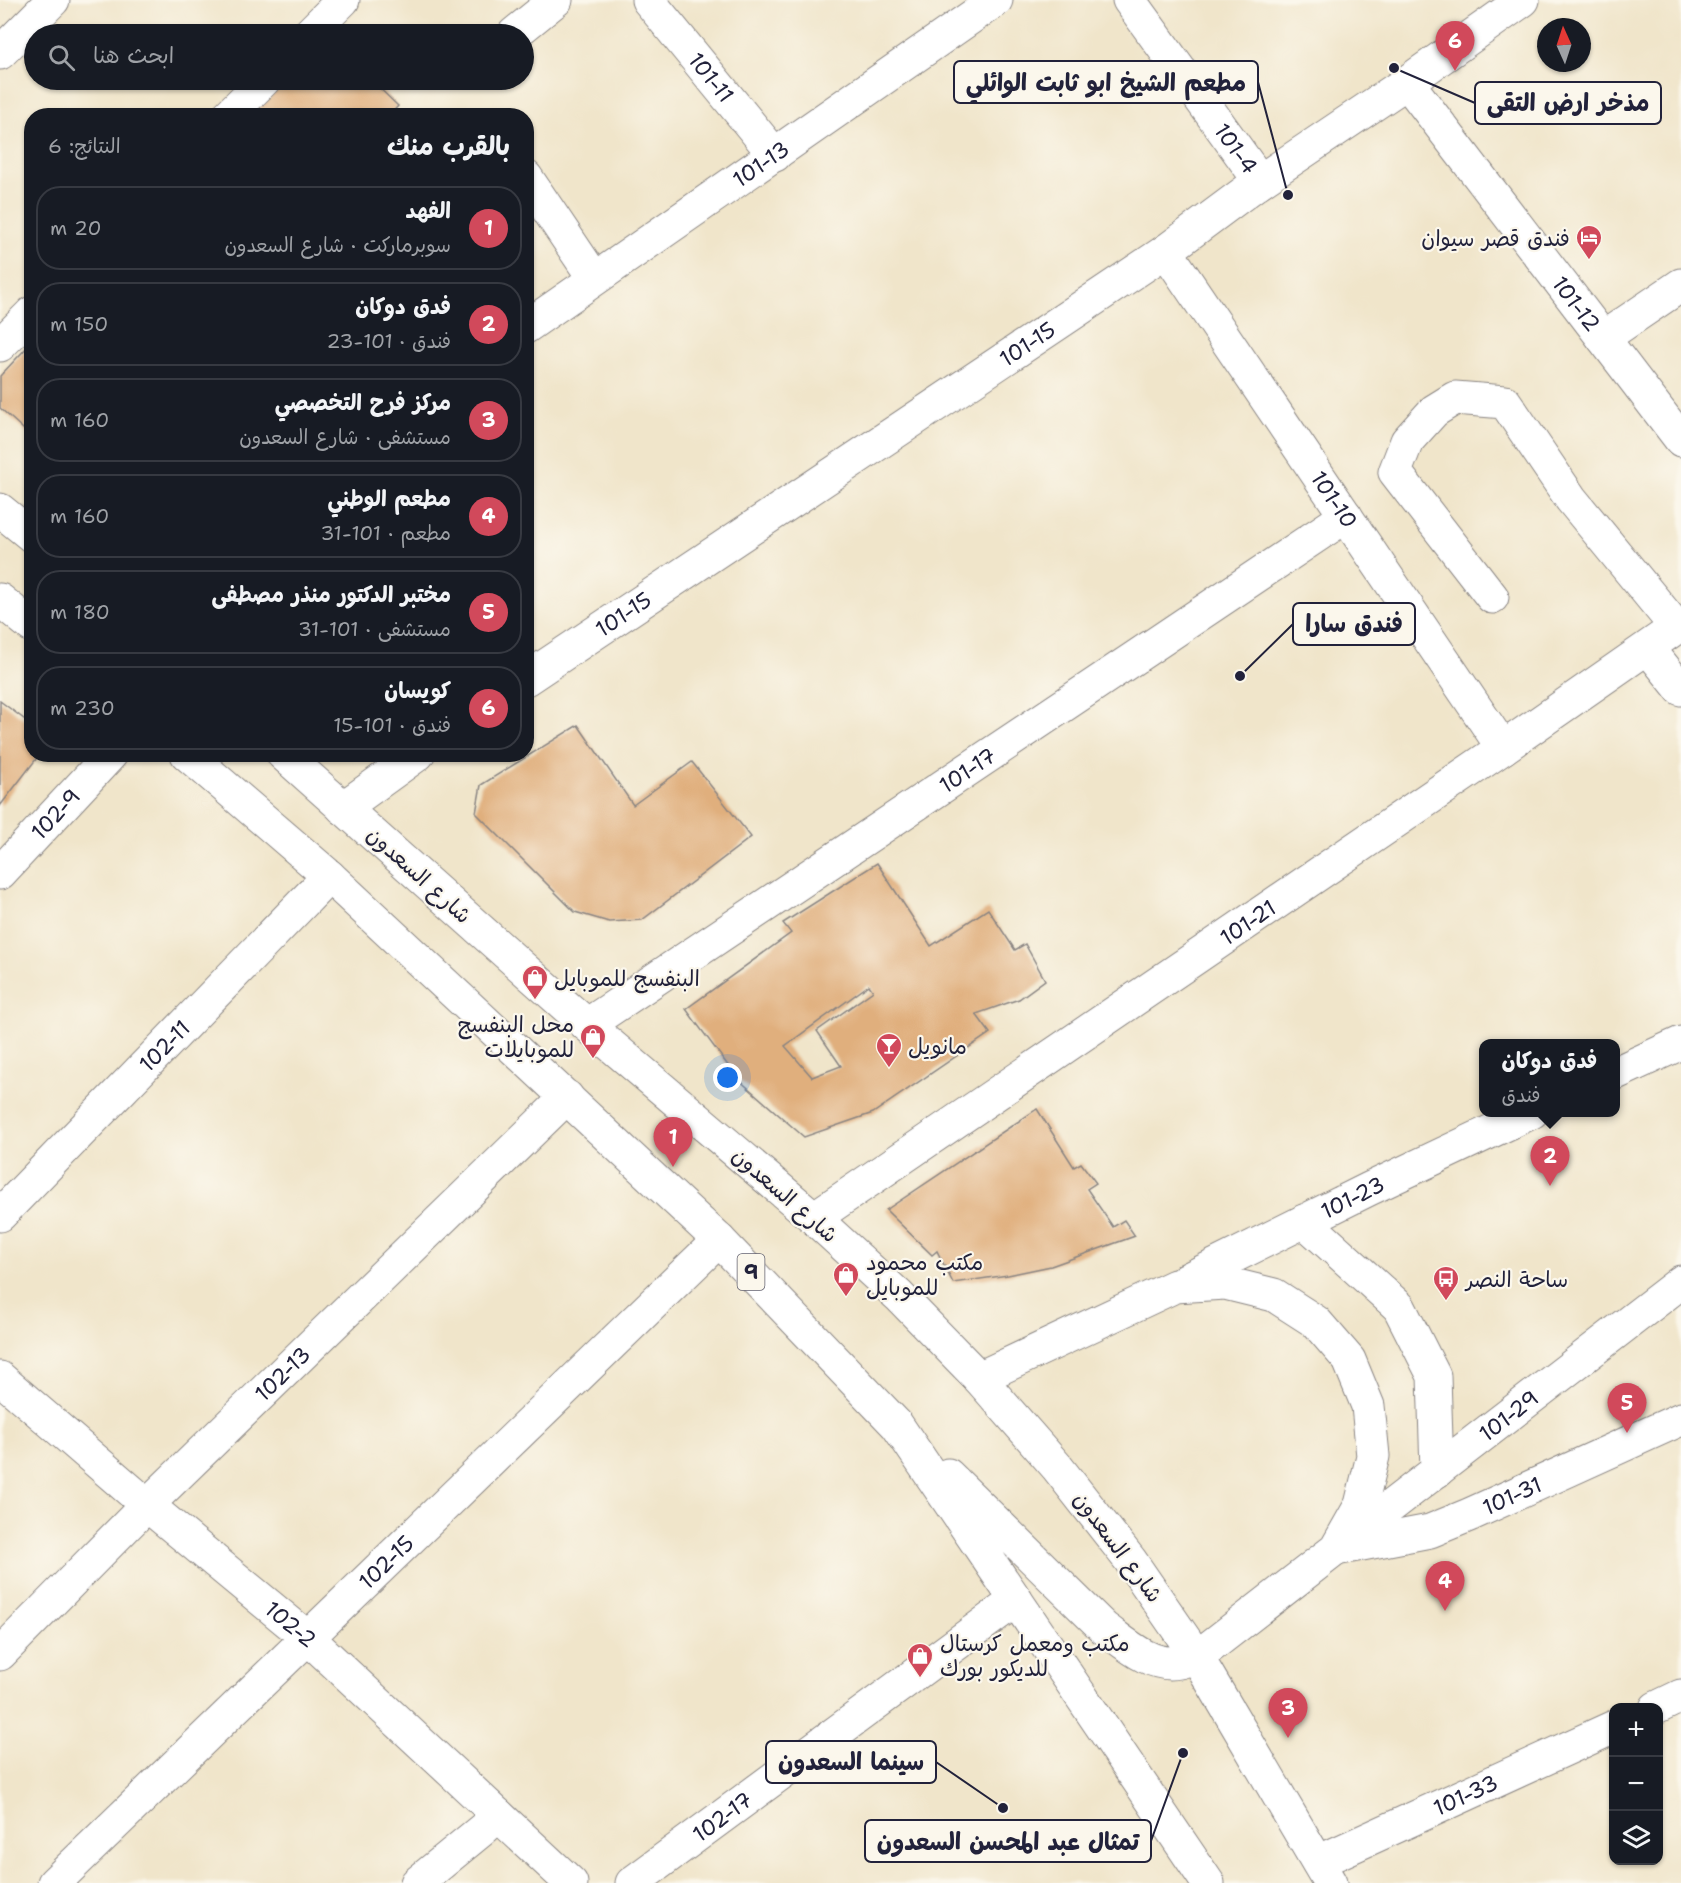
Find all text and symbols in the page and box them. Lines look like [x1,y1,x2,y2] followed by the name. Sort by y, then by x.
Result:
[1537,18,1591,72] north arrow
[1436,22,1474,71] pin: 6
[24,24,534,90] search box
[45,41,78,74] icon: search
[93,41,174,70] text: ابحث هنا
[682,46,741,109] street label: 101-11
[954,61,1258,103] callout: مطعم الشيخ ابو ثابت الوائلي
[966,67,1246,104] text: مطعم الشيخ ابو ثابت الوائلي
[1475,82,1661,124] callout: مذخر ارض التقى
[1487,87,1649,119] text: مذخر ارض التقى
[1208,117,1265,180] street label: 101-4
[387,128,510,163] text: بالقرب منك
[48,133,121,159] text: النتائج: 6
[727,134,795,194] street label: 101-13
[406,196,451,225] text: الفهد
[50,215,101,241] text: 20 m
[484,215,493,241] text: 1
[1574,223,1604,261] hotel icon: فندق قصر سيوان
[1421,224,1570,253] place label: فندق قصر سيوان
[224,232,451,258] text: سوبرماركت · شارع السعدون
[1546,270,1607,337] street label: 101-12
[355,292,451,321] text: فدق دوكان
[50,311,108,337] text: 150 m
[482,311,496,337] text: 2
[994,315,1061,373] street label: 101-15
[327,328,451,354] text: فندق · 101-23
[275,388,451,417] text: مركز فرح التخصصي
[50,407,109,433] text: 160 m
[482,407,496,433] text: 3
[239,424,451,450] text: مستشفى · شارع السعدون
[1305,465,1364,534] street label: 101-10
[327,484,451,513] text: مطعم الوطني
[50,503,109,529] text: 160 m
[482,503,496,529] text: 4
[321,520,451,546] text: مطعم · 101-31
[212,580,451,609] text: مختبر الدكتور منذر مصطفى
[590,585,657,643] street label: 101-15
[50,599,110,625] text: 180 m
[482,599,495,625] text: 5
[1293,603,1415,645] callout: فندق سارا
[1305,608,1403,640] text: فندق سارا
[298,616,451,642] text: مستشفى · 101-31
[384,676,451,705] text: كويسان
[50,695,115,721] text: 230 m
[482,695,496,721] text: 6
[333,712,451,738] text: فندق · 101-15
[933,740,1002,799] street label: 101-17
[24,782,86,846] street label: 102-9
[360,820,478,930] street label: شارع السعدون
[1214,893,1281,952] street label: 101-21
[520,963,550,1001] shop icon: البنفسج للموبايل
[554,964,700,994] place label: البنفسج للموبايل
[458,1010,574,1064] place label: محل البنفسج للموبايلات
[132,1013,196,1078] street label: 102-11
[578,1022,608,1060] shop icon: محل البنفسج للموبايلات
[874,1031,904,1069] bar icon: مانويل
[908,1032,967,1061] place label: مانويل
[1479,1039,1620,1117] popup
[1502,1046,1597,1075] text: فدق دوكان
[713,1063,742,1092] your location
[1502,1082,1541,1108] text: فندق
[654,1118,692,1167] pin: 1
[1530,1136,1570,1186] pin: 2
[725,1141,844,1250] street label: شارع السعدون
[1316,1169,1389,1225] street label: 101-23
[866,1248,983,1302] place label: مكتب محمود للموبايل
[738,1254,764,1290] road number: 9
[831,1260,861,1298] shop icon: مكتب محمود للموبايل
[1431,1264,1461,1302] bus stop icon: ساحة النصر
[1464,1265,1568,1294] place label: ساحة النصر
[248,1340,317,1407] street label: 102-13
[1473,1383,1544,1448] street label: 101-29
[1608,1384,1646,1433] pin: 5
[1478,1469,1546,1522] street label: 101-31
[1066,1486,1169,1609] street label: شارع السعدون
[352,1528,420,1595] street label: 102-15
[1426,1562,1464,1611] pin: 4
[259,1594,323,1654] street label: 102-2
[940,1629,1129,1683] place label: مكتب ومعمل كرستال للديكور بورك
[905,1641,935,1679] shop icon: مكتب ومعمل كرستال للديكور بورك
[1268,1688,1308,1738] pin: 3
[1609,1703,1663,1865] map controls
[1609,1703,1663,1757] button: +
[766,1741,936,1783] callout: سينما السعدون
[778,1746,924,1778] text: سينما السعدون
[1609,1757,1663,1811] button: −
[1428,1767,1502,1822] street label: 101-33
[686,1785,758,1848] street label: 102-17
[1609,1811,1663,1865] button: layers
[865,1820,1151,1862] callout: تمثال عبد المحسن السعدون
[877,1826,1140,1858] text: تمثال عبد المحسن السعدون

